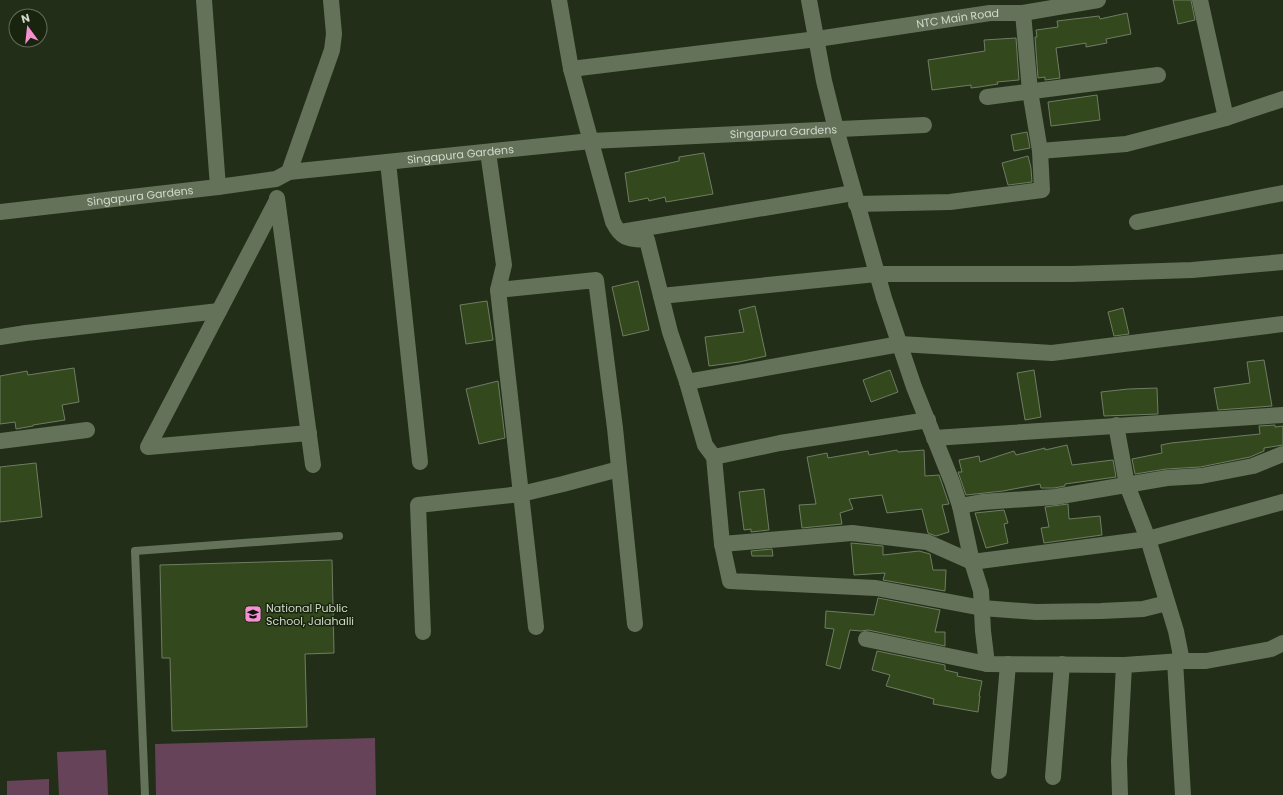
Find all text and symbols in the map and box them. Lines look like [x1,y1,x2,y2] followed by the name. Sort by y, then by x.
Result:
[915,5,999,32] street label: NTC Main Road
[8,8,48,48] north arrow
[19,10,31,27] text: N
[730,121,838,142] street label: Singapura Gardens
[406,141,515,168] street label: Singapura Gardens
[86,182,195,210] street label: Singapura Gardens
[266,600,354,629] place label: National Public School, Jalahalli
[243,604,263,624] school or university icon: National Public School, Jalahalli

